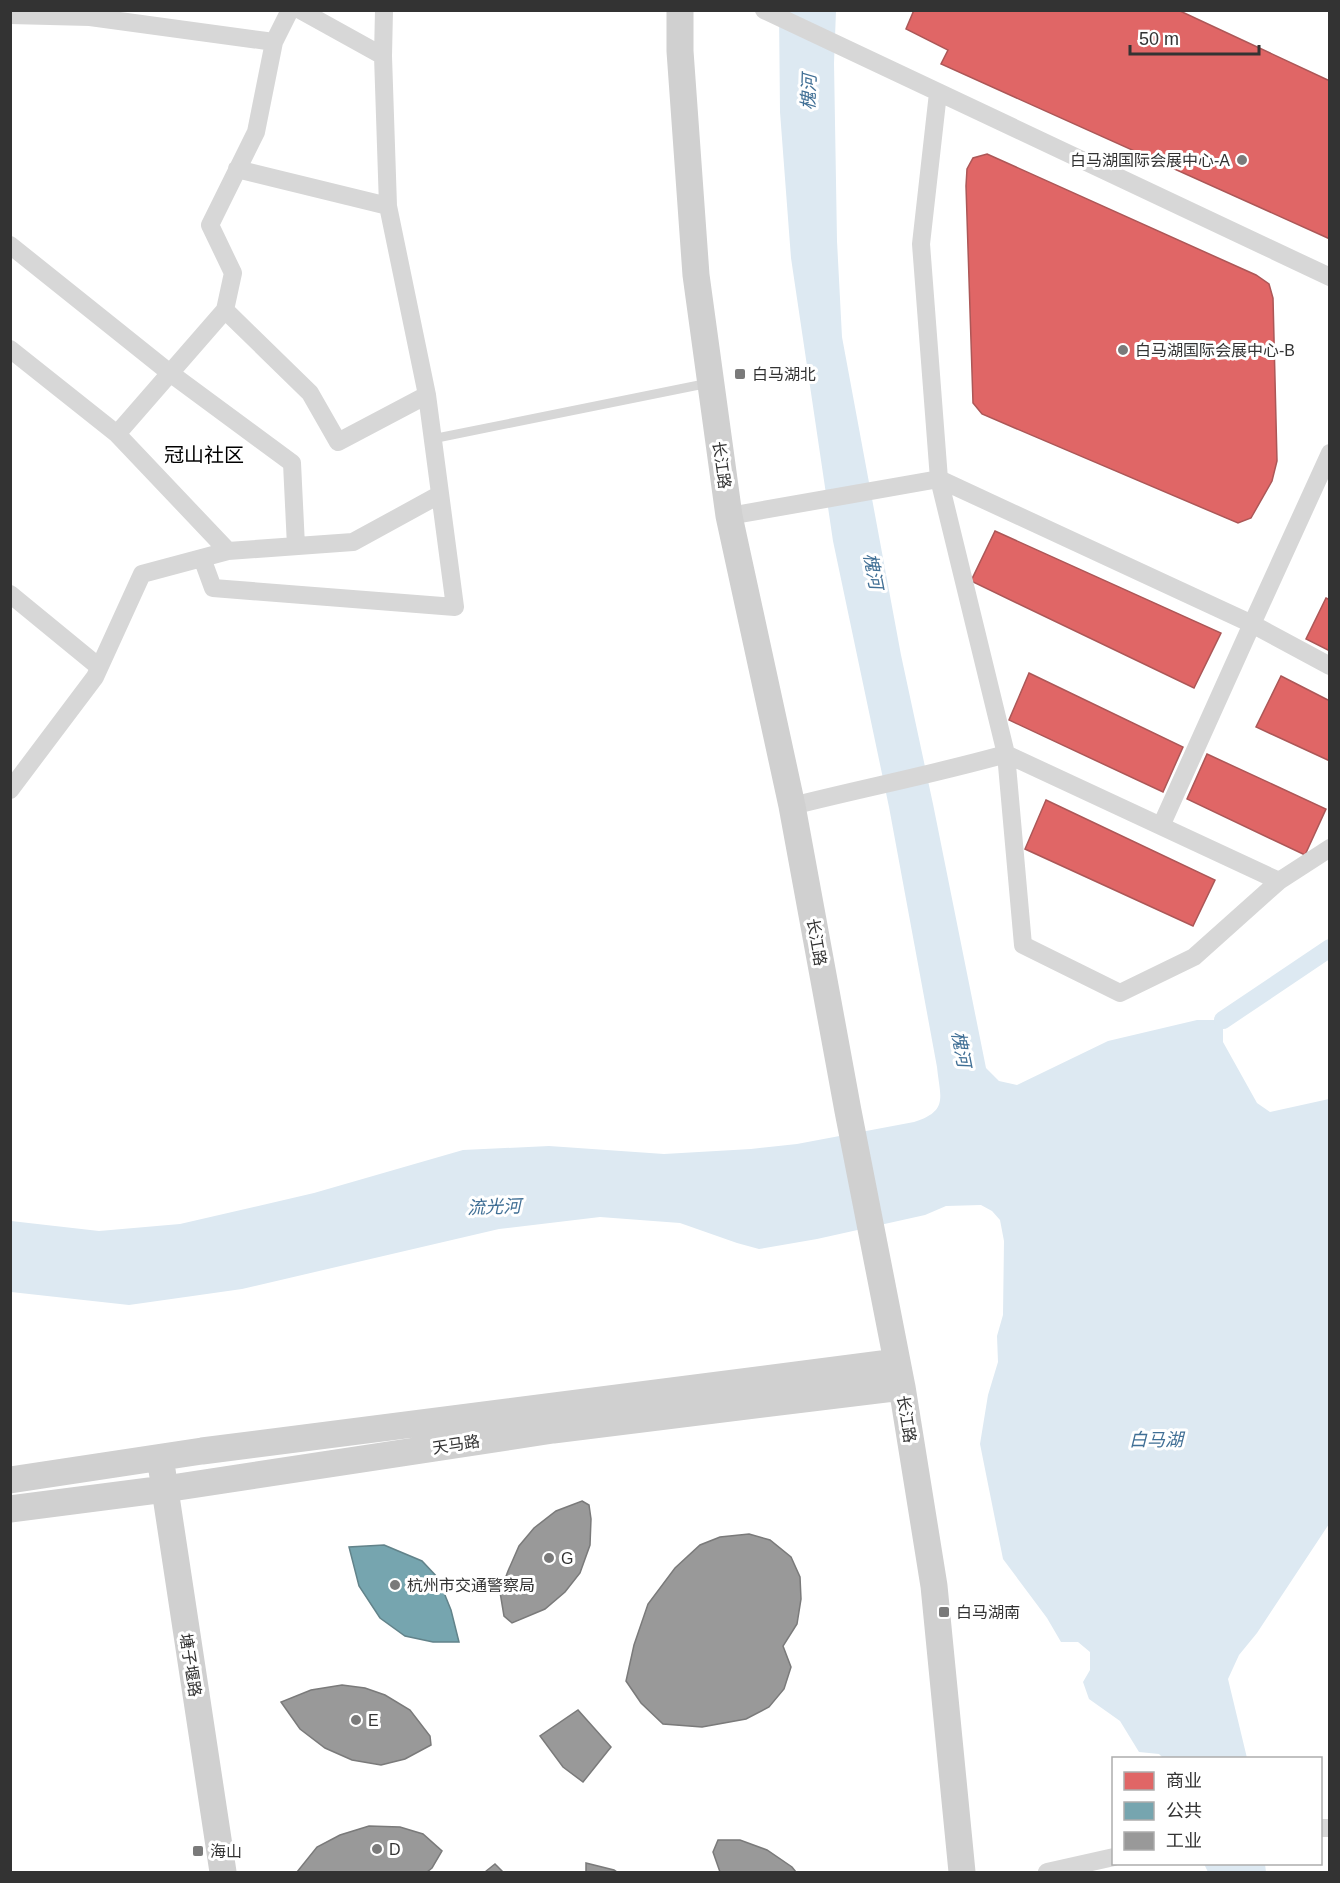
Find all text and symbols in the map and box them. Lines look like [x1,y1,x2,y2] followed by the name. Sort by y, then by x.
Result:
[1130,18,1259,56] scale bar
[1139,29,1179,49] text: 50 m
[798,71,820,110] water label: 槐河
[1070,152,1230,169] place label: 白马湖国际会展中心-A
[1235,153,1249,167] marker: 白马湖国际会展中心-A
[1135,342,1295,359] place label: 白马湖国际会展中心-B
[1116,343,1130,357] marker: 白马湖国际会展中心-B
[752,366,816,383] place label: 白马湖北
[733,367,747,381] marker: 白马湖北
[710,440,733,490] street label: 长江路
[164,444,244,466] district label: 冠山社区
[860,551,887,594] water label: 槐河
[804,917,829,967] street label: 长江路
[948,1029,975,1072] water label: 槐河
[467,1196,524,1218] water label: 流光河
[894,1394,919,1444] street label: 长江路
[1129,1430,1186,1450] water label: 白马湖
[431,1432,481,1457] street label: 天马路
[561,1550,573,1567] place label: G
[542,1551,556,1565] marker: G
[407,1577,535,1594] place label: 杭州市交通警察局
[388,1578,402,1592] marker: 杭州市交通警察局
[956,1604,1020,1621] place label: 白马湖南
[937,1605,951,1619] marker: 白马湖南
[177,1632,204,1698] street label: 塘子堰路
[368,1712,379,1729] place label: E
[349,1713,363,1727] marker: E
[1112,1757,1322,1865] legend
[1166,1771,1202,1791] text: 商业
[1166,1801,1202,1821] text: 公共
[1166,1831,1202,1851] text: 工业
[389,1841,401,1858] place label: D
[370,1842,384,1856] marker: D
[210,1843,242,1860] place label: 海山
[191,1844,205,1858] marker: 海山

